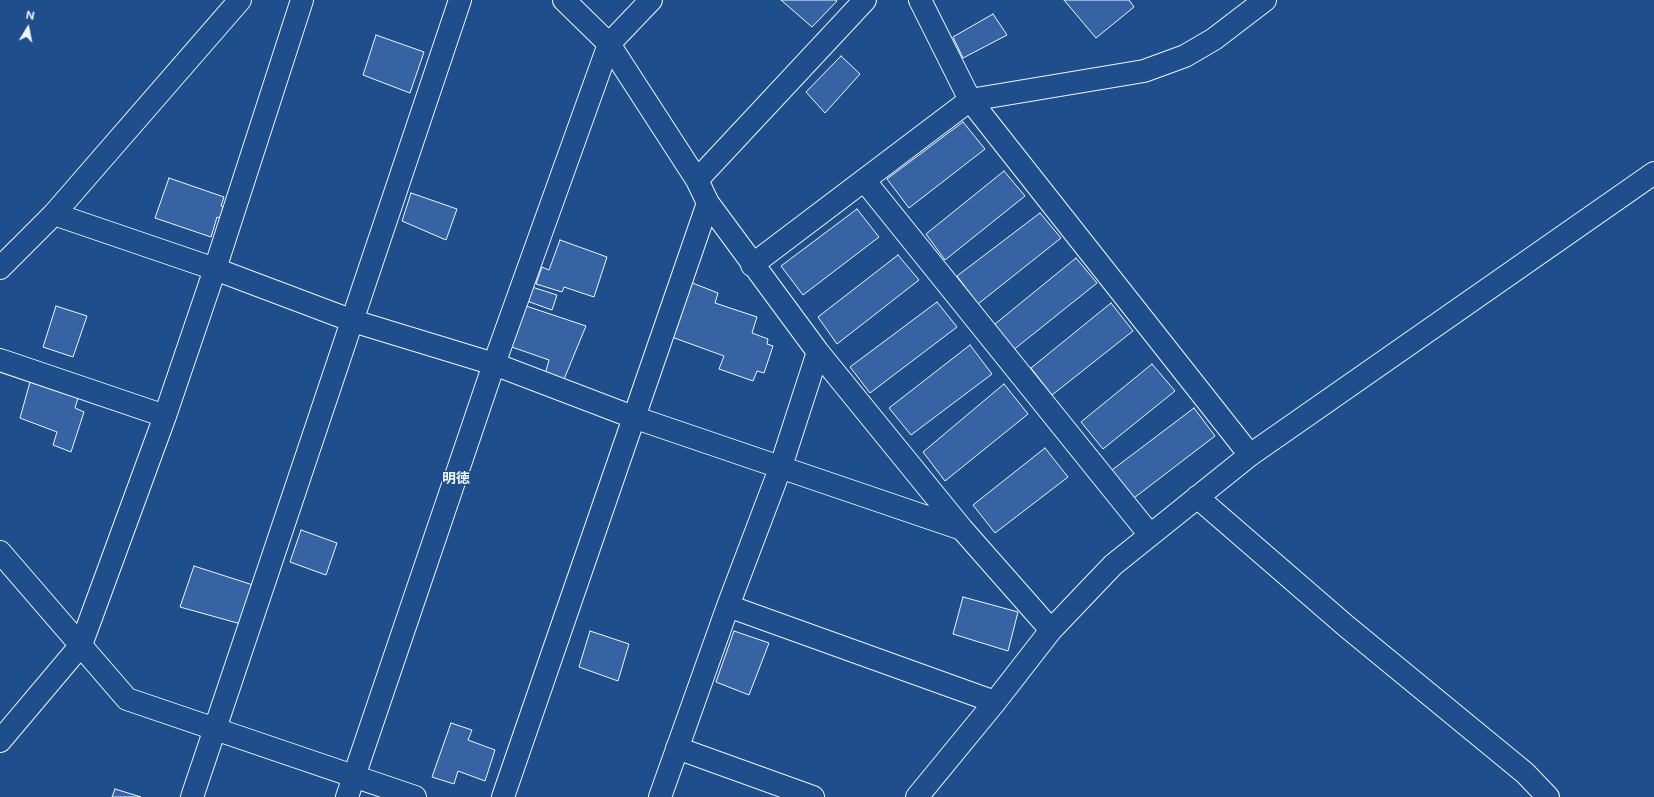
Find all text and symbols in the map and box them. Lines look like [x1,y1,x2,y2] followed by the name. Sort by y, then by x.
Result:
[8,8,48,48] north arrow
[25,9,35,23] text: N
[442,471,470,487] district label: 明徳

